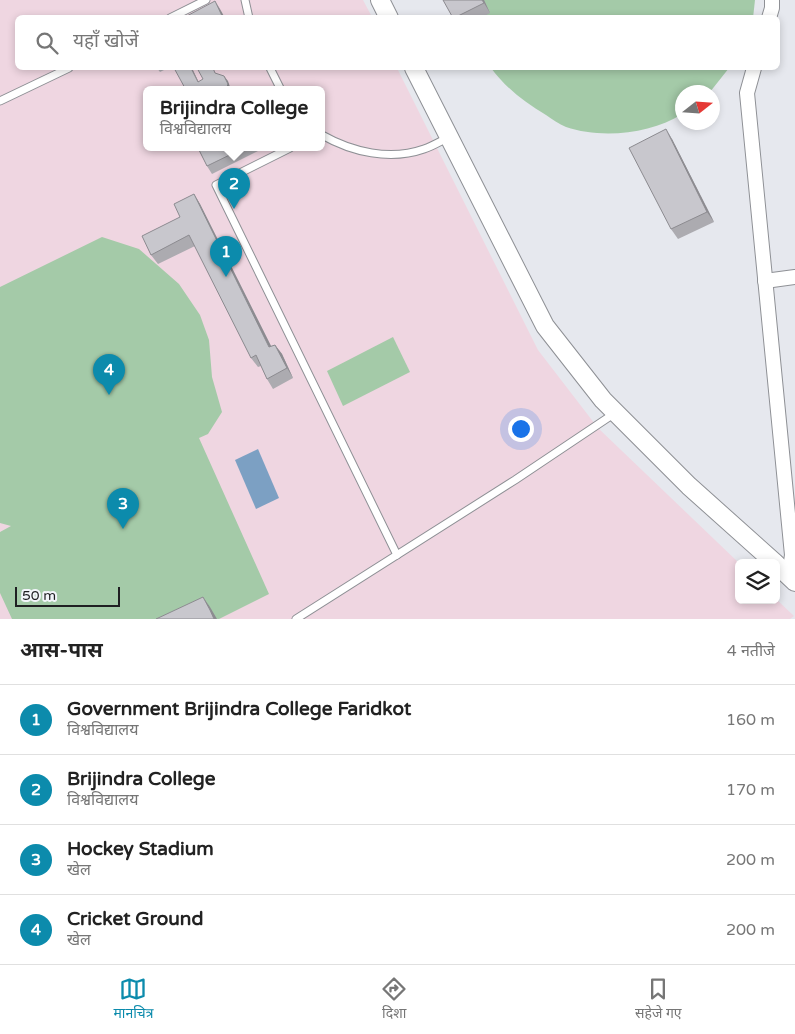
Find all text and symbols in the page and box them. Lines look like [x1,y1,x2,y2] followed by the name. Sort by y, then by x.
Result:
[15,15,780,70] search box
[33,29,61,57] icon: search
[73,30,139,52] text: यहाँ खोजें
[675,85,720,130] north arrow
[143,86,325,151] popup
[160,97,308,119] text: Brijindra College
[160,119,231,139] text: विश्वविद्यालय
[218,168,250,209] pin: 2
[210,236,242,277] pin: 1
[93,354,125,395] pin: 4
[508,416,534,442] your location
[107,488,139,529] pin: 3
[735,559,780,604] map controls
[735,559,780,604] button: layers
[15,584,120,607] scale bar
[22,587,56,604] text: 50 m
[20,638,103,663] text: आस-पास
[727,641,775,661] text: 4 नतीजे
[67,698,411,720] text: Government Brijindra College Faridkot
[31,710,41,730] text: 1
[726,710,775,730] text: 160 m
[67,720,138,740] text: विश्वविद्यालय
[67,768,215,790] text: Brijindra College
[31,780,41,800] text: 2
[726,780,775,800] text: 170 m
[67,790,138,810] text: विश्वविद्यालय
[67,838,214,860] text: Hockey Stadium
[31,850,41,870] text: 3
[726,850,775,870] text: 200 m
[67,860,91,880] text: खेल
[67,908,203,930] text: Cricket Ground
[31,920,41,940] text: 4
[726,920,775,940] text: 200 m
[67,930,91,950] text: खेल
[113,975,153,1024] tab: मानचित्र
[380,975,408,1024] tab: दिशा
[635,975,682,1024] tab: सहेजे गए

